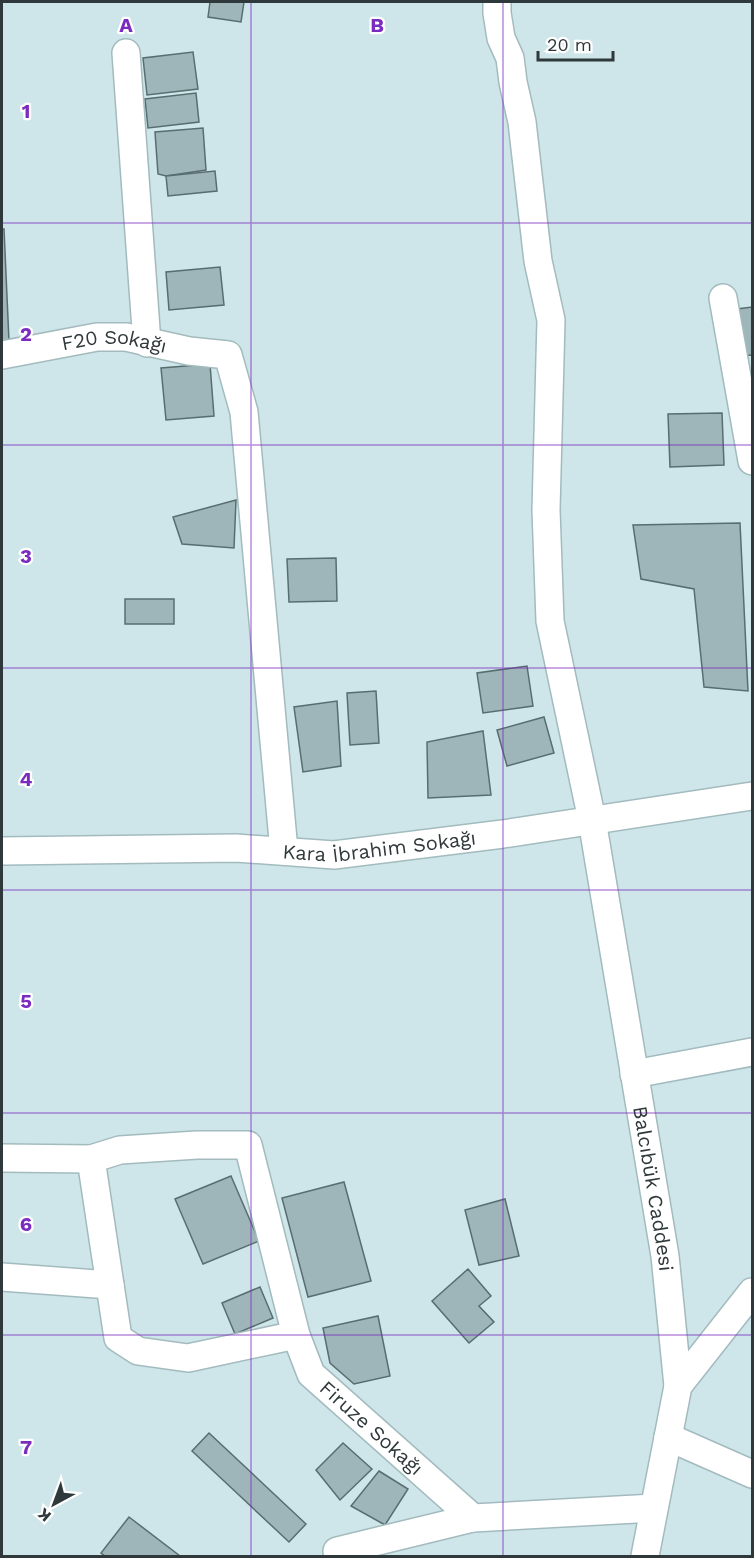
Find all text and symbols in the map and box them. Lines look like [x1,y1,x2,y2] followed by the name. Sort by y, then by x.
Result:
[119,13,133,37] text: A
[370,13,384,37] text: B
[538,24,613,62] scale bar
[547,34,592,55] text: 20 m
[22,99,30,123] text: 1
[20,322,32,346] text: 2
[59,325,169,358] street label: F20 Sokağı
[20,544,32,568] text: 3
[20,767,33,791] text: 4
[282,825,477,867] street label: Kara İbrahim Sokağı
[20,989,32,1013] text: 5
[628,1104,678,1272] street label: Balcıbük Caddesi
[20,1212,32,1236] text: 6
[315,1376,428,1480] street label: Firuze Sokağı
[20,1435,32,1459] text: 7
[24,1474,84,1534] north arrow
[34,1504,55,1526] text: K

